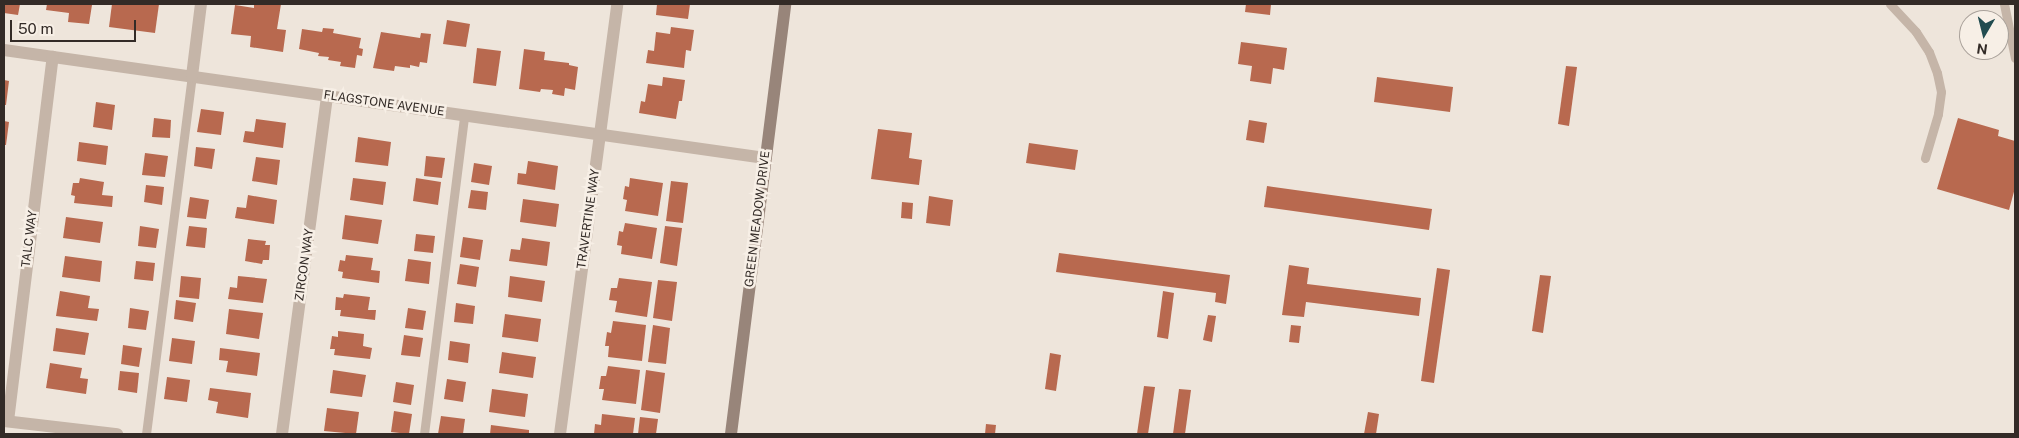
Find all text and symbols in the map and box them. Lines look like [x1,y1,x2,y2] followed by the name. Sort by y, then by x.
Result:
[12,10,139,42] scale bar
[1959,10,2009,60] north arrow
[18,20,53,37] text: 50 m
[1976,40,1989,58] text: N
[323,88,445,120] street label: FLAGSTONE AVENUE
[742,150,774,288] street label: GREEN MEADOW DRIVE
[575,168,603,270] street label: TRAVERTINE WAY
[19,210,41,268] street label: TALC WAY
[293,228,317,302] street label: ZIRCON WAY

